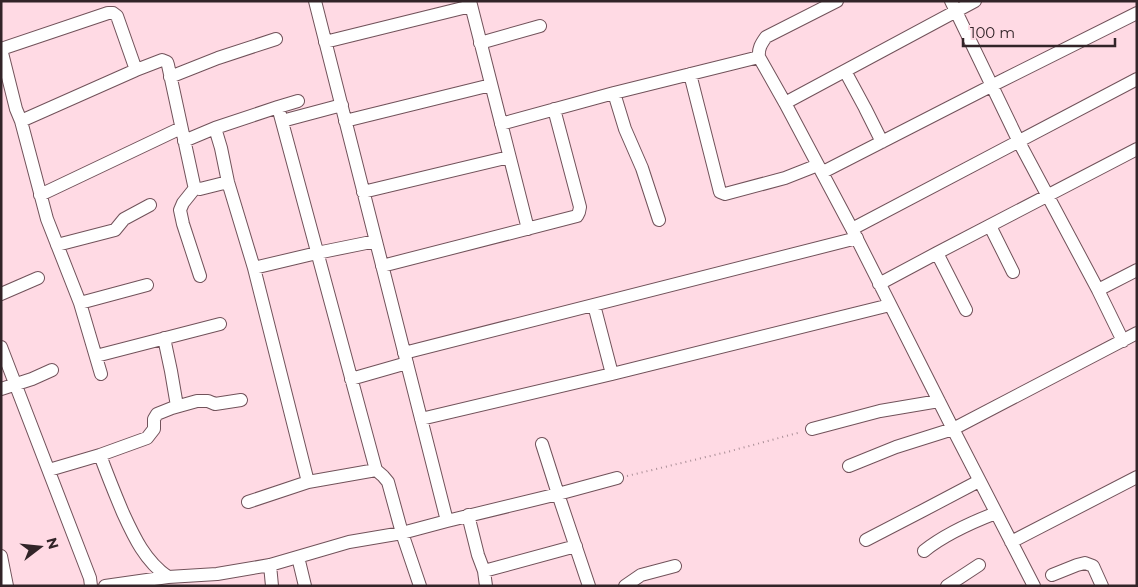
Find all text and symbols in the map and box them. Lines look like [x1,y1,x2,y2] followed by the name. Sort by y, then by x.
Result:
[963,15,1116,47] scale bar
[970,23,1015,42] text: 100 m
[15,522,65,572] north arrow
[42,535,63,551] text: N

